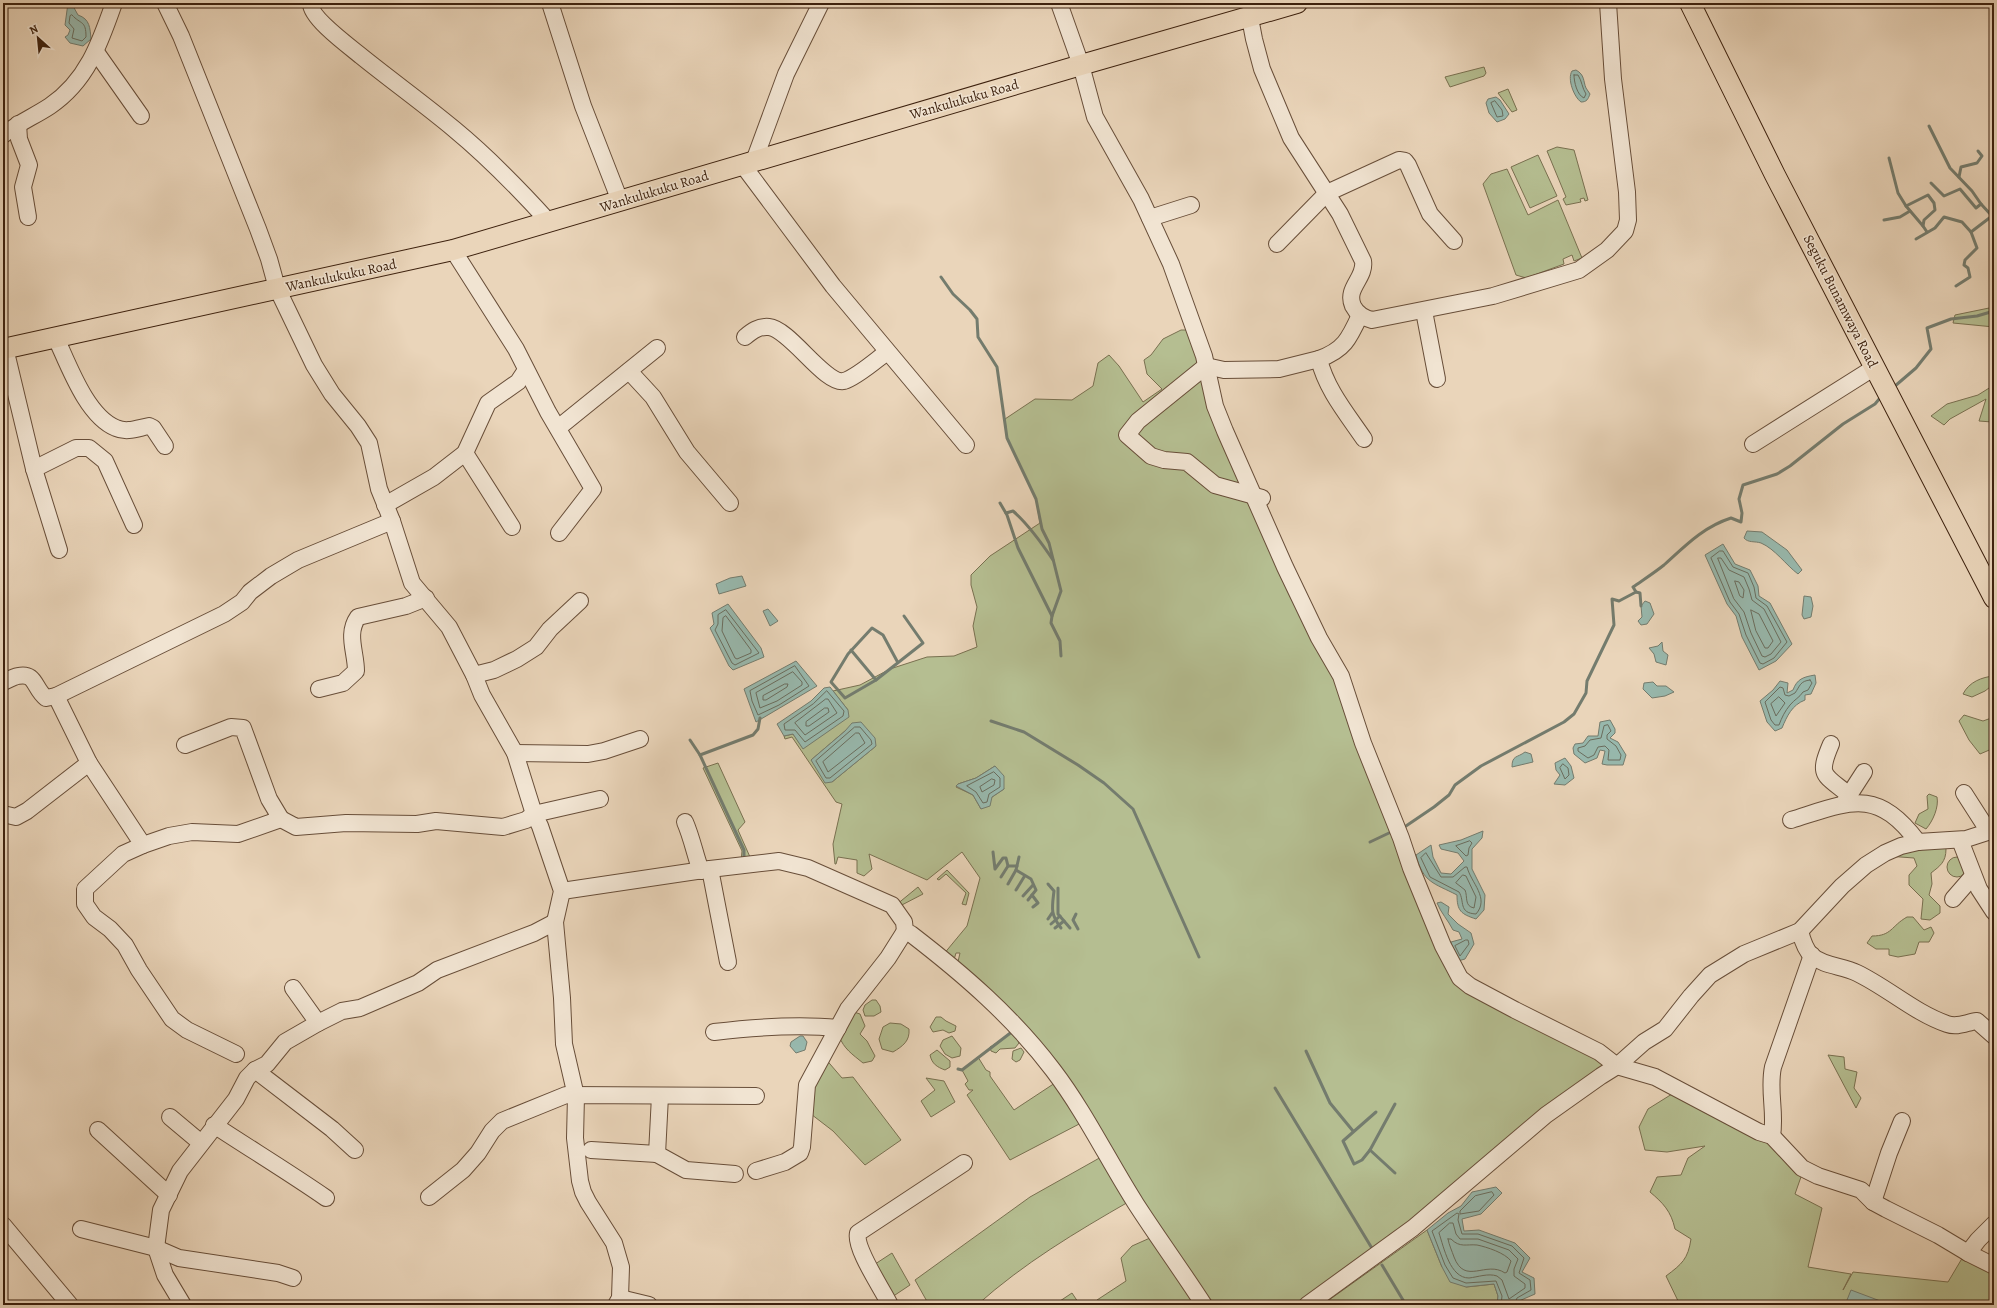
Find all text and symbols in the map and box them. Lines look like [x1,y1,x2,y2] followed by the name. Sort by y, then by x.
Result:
[18,18,58,58] north arrow
[27,21,41,38] text: N
[906,75,1021,124] street label: Wankulukuku Road
[597,166,711,217] street label: Wankulukuku Road
[1799,231,1883,371] street label: Seguku Bunamwaya Road
[283,254,399,297] street label: Wankulukuku Road

